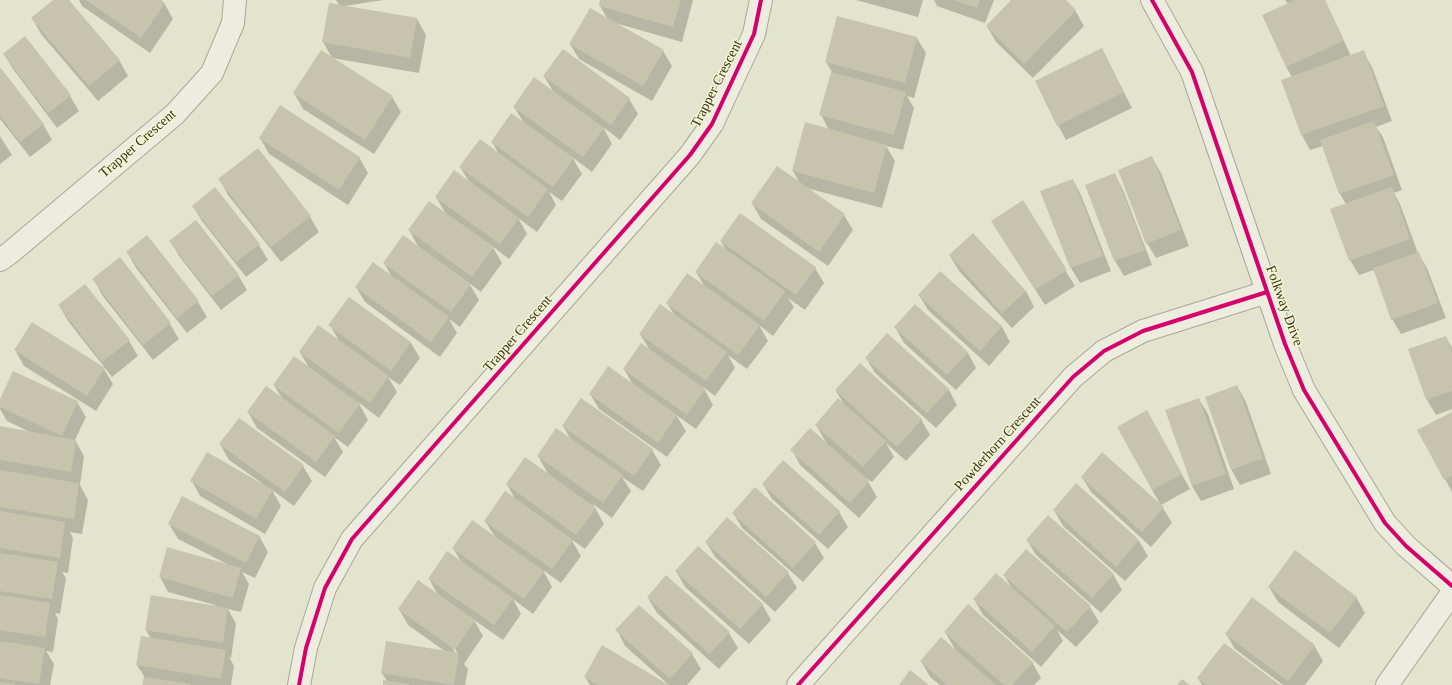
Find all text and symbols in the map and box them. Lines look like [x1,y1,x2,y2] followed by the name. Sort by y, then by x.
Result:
[688,37,746,131] street label: Trapper Crescent
[96,106,180,182] street label: Trapper Crescent
[1262,263,1306,349] street label: Folkway Drive
[480,292,556,376] street label: Trapper Crescent
[951,393,1045,495] street label: Powderhorn Crescent

